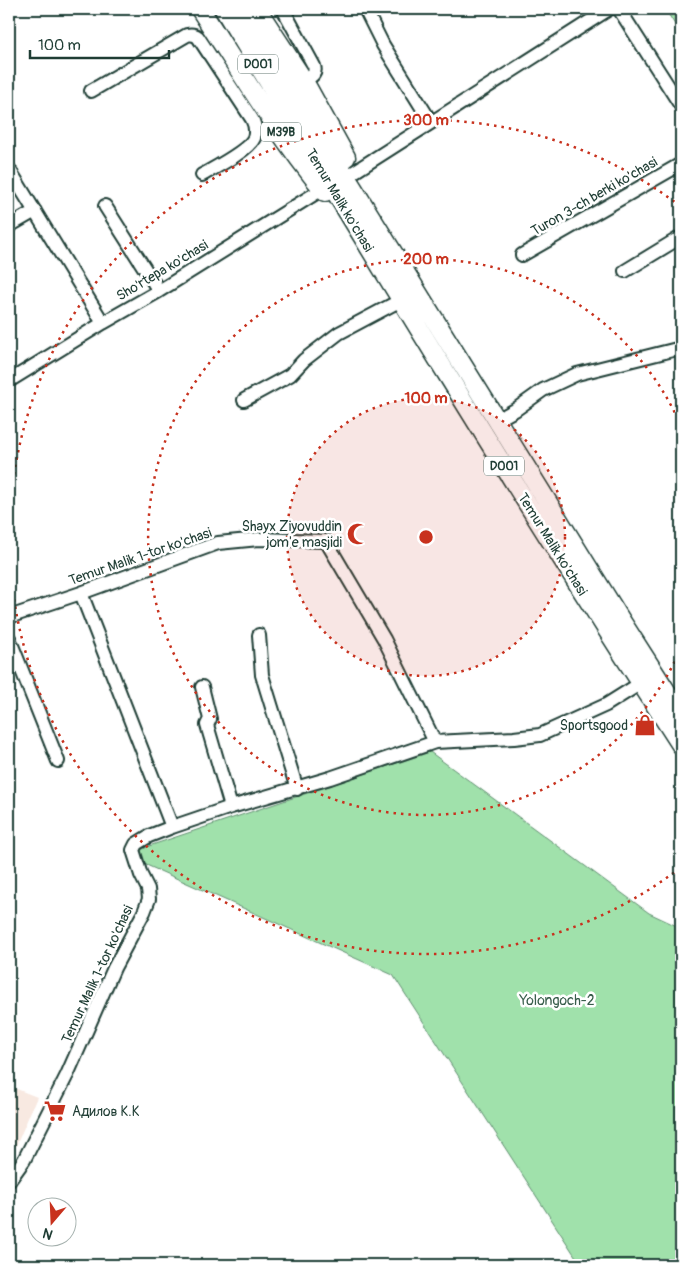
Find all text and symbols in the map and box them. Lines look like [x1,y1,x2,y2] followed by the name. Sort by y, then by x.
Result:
[30,28,169,60] scale bar
[38,36,81,55] text: 100 m
[238,54,278,74] road number: D001
[403,111,449,130] text: 300 m
[261,122,301,142] road number: M39B
[302,145,377,255] street label: Temur Malik ko'chasi
[528,153,661,240] street label: Turon 3-ch berki ko'chasi
[113,236,212,304] street label: Sho'rtepa ko'chasi
[403,250,449,269] text: 200 m
[405,389,447,408] text: 100 m
[484,456,524,476] road number: D001
[514,490,591,599] street label: Temur Malik ko'chasi
[242,518,342,551] place label: Shayx Ziyovuddin jom'e masjidi
[345,521,371,547] mosque icon: Shayx Ziyovuddin jom'e masjidi
[66,524,214,589] street label: Temur Malik 1-tor ko'chasi
[417,528,435,546] centre of rings
[632,712,658,738] shop icon: Sportsgood
[560,717,628,734] place label: Sportsgood
[58,902,137,1046] street label: Temur Malik 1-tor ko'chasi
[518,992,595,1009] park label: Yolongoch-2
[42,1098,68,1124] supermarket icon: Адилов К.К
[72,1103,140,1120] place label: Адилов К.К
[28,1196,78,1246] north arrow
[41,1224,55,1243] text: N

